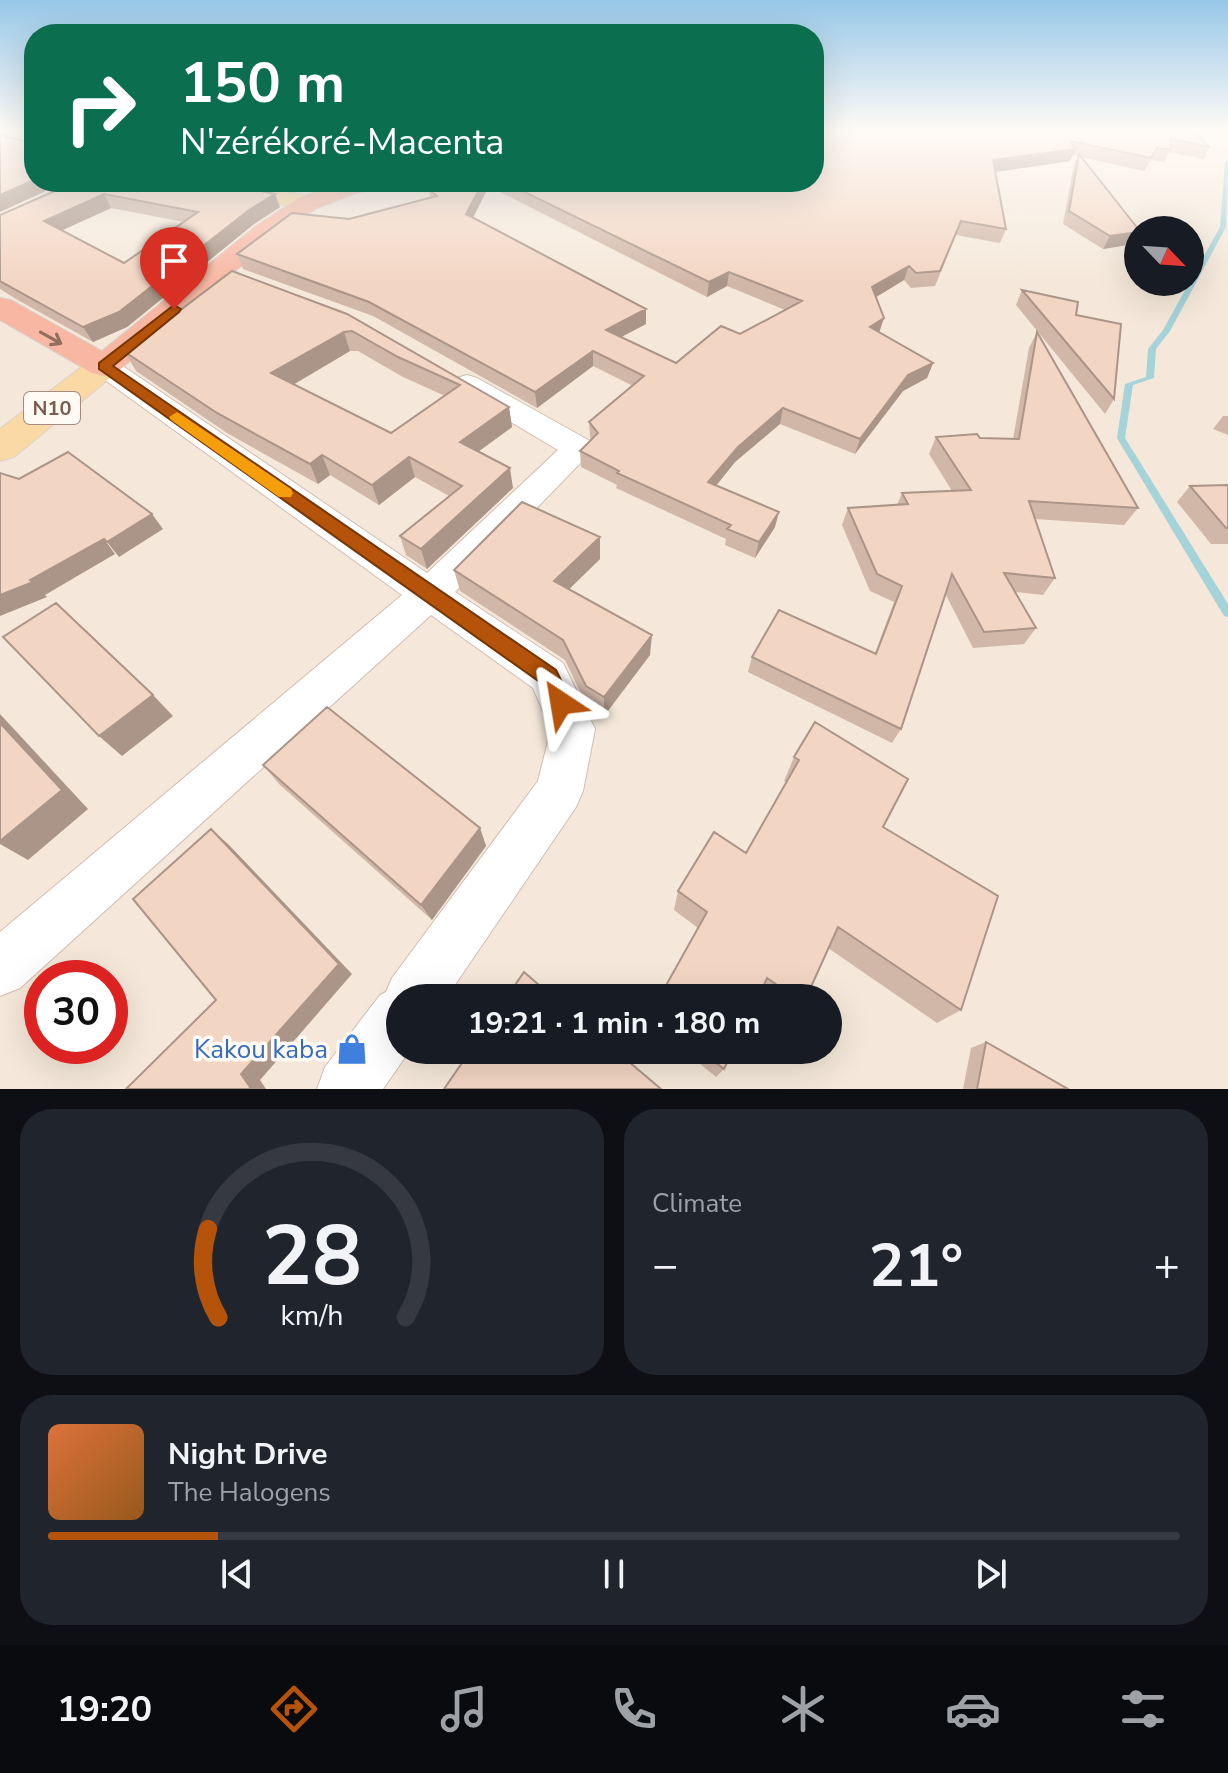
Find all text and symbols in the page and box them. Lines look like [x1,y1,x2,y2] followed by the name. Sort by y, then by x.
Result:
[180,45,345,122] text: 150 m
[48,56,152,160] icon: right
[180,118,504,167] text: N'zérékoré-Macenta
[1124,216,1204,296] north arrow
[1124,216,1204,296] map controls
[140,227,208,309] pin
[152,239,196,283] icon: arrive
[39,331,63,346] one-way arrow
[24,392,80,424] road number: N10
[519,661,603,745] position arrow
[24,960,128,1064] speed limit sign: 30
[468,1003,760,1044] text: 19:21 · 1 min · 180 m
[194,1032,328,1067] place label: Kakou kaba
[335,1032,369,1066] shop icon: Kakou kaba
[652,1186,742,1221] text: Climate
[262,1200,362,1313] text: 28
[869,1225,963,1307] text: 21°
[652,1236,678,1296] text: −
[1154,1236,1180,1296] text: +
[281,1296,343,1335] text: km/h
[168,1434,327,1475] text: Night Drive
[168,1475,331,1510] text: The Halogens
[215,1552,259,1596] icon: previous
[592,1552,636,1596] icon: pause
[969,1552,1013,1596] icon: next
[266,1681,322,1737] icon: directions
[436,1681,492,1737] icon: music
[606,1681,662,1737] icon: phone
[775,1681,831,1737] icon: climate
[945,1681,1001,1737] icon: car
[1115,1681,1171,1737] icon: filters
[57,1685,152,1734] text: 19:20

